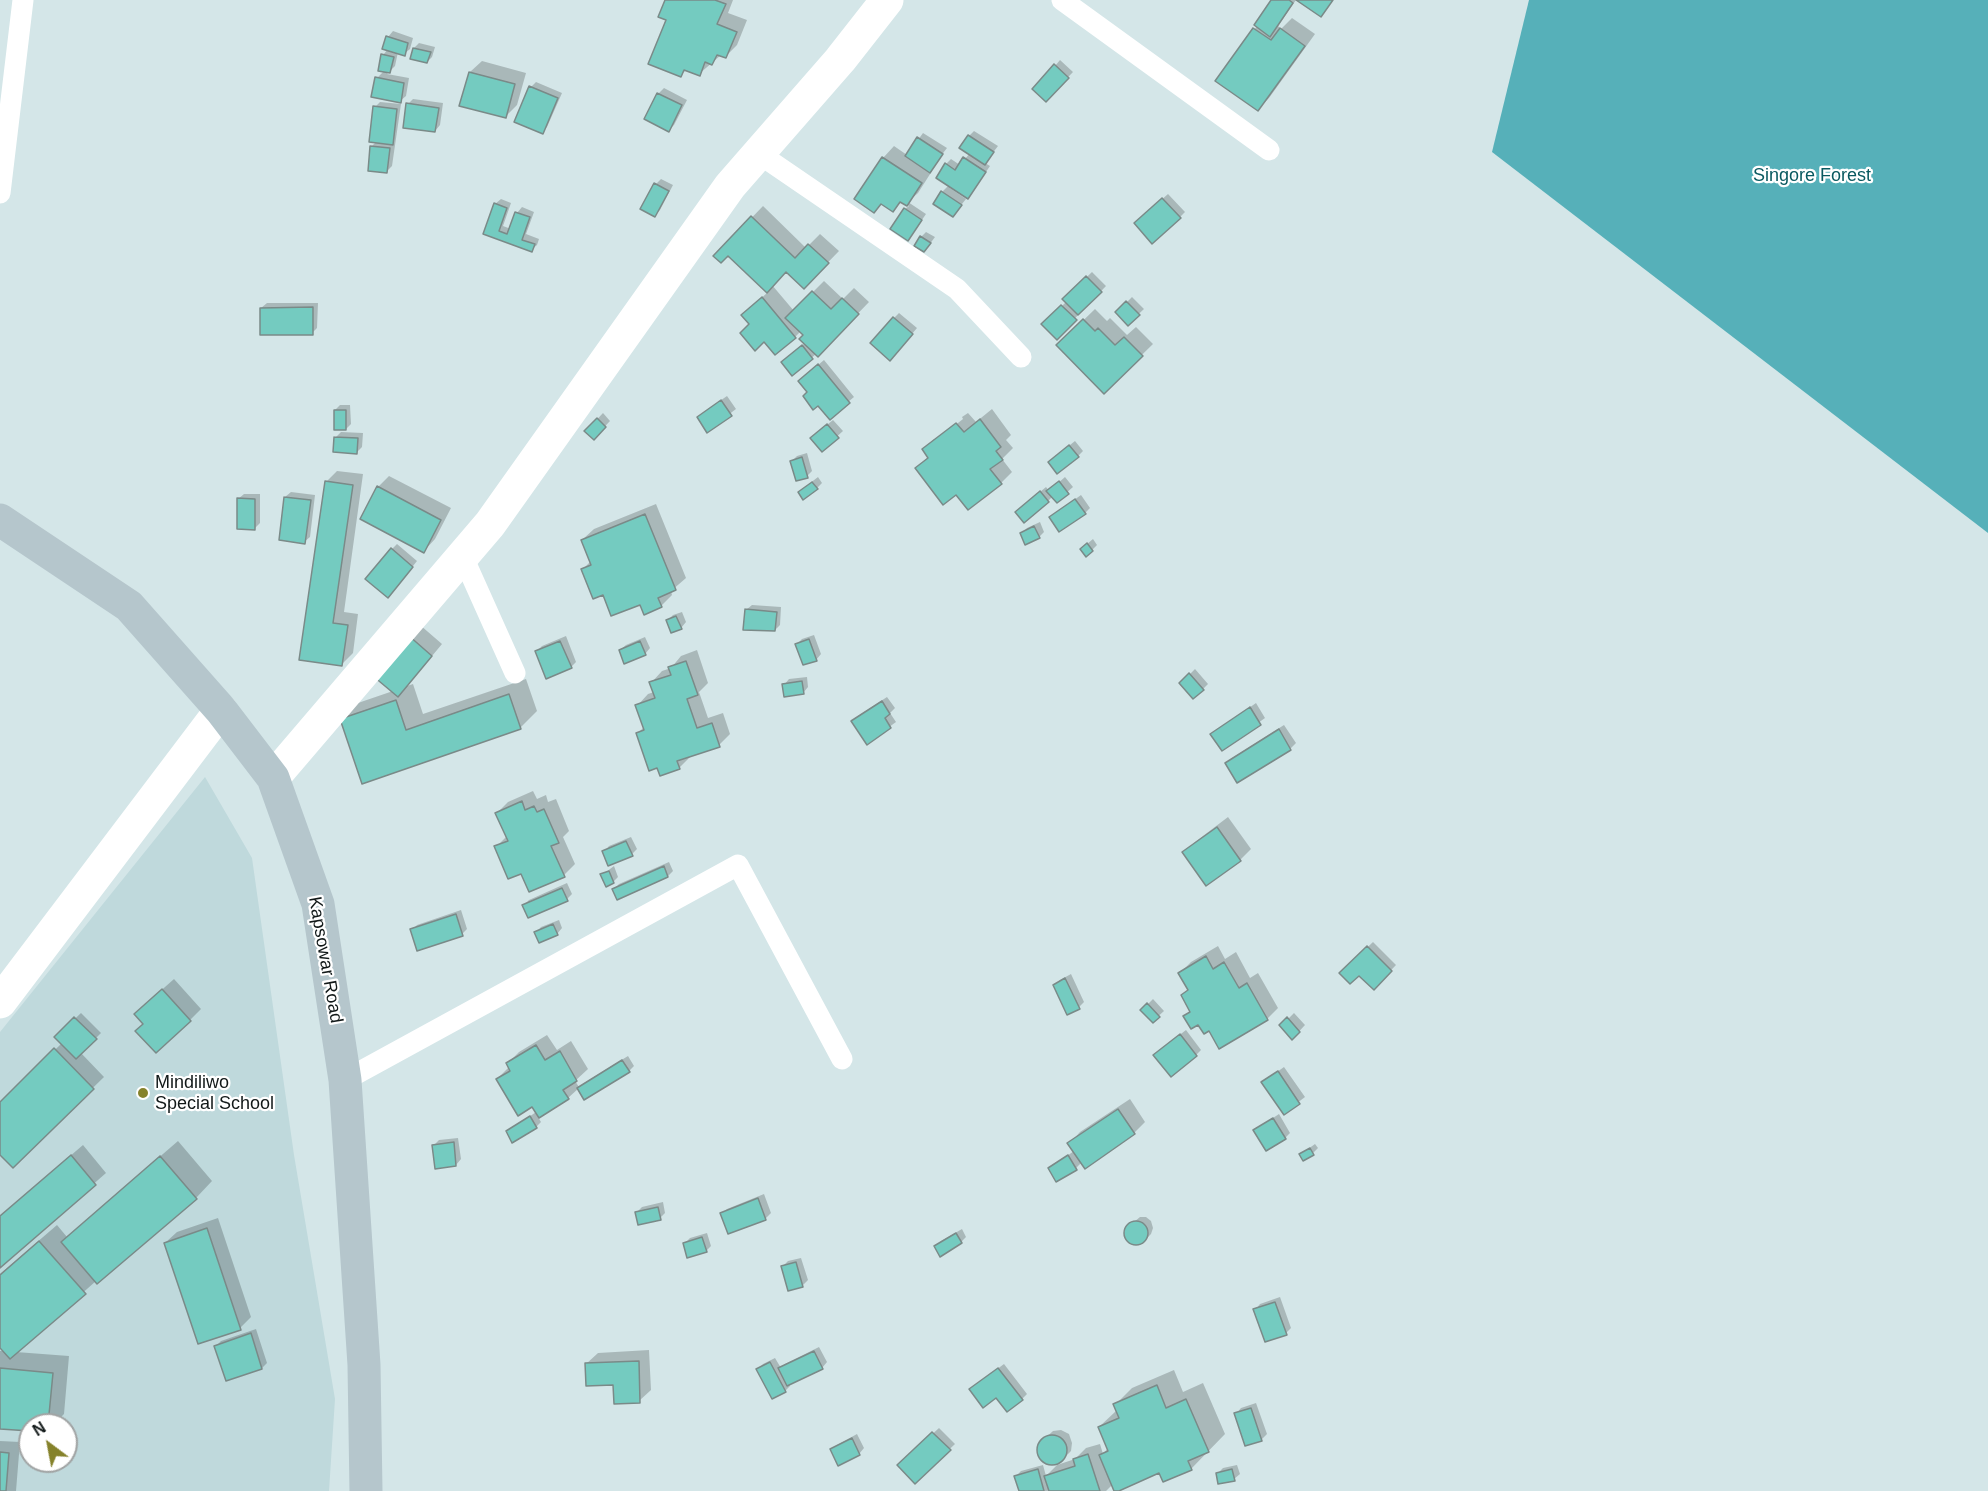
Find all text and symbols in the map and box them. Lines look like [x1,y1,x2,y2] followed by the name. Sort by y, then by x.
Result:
[1753,165,1871,187] park label: Singore Forest
[303,895,347,1025] street label: Kapsowar Road
[155,1072,274,1114] place label: Mindiliwo Special School
[136,1086,150,1100] marker: Mindiliwo Special School
[18,1413,78,1473] north arrow
[30,1419,49,1439] text: N

